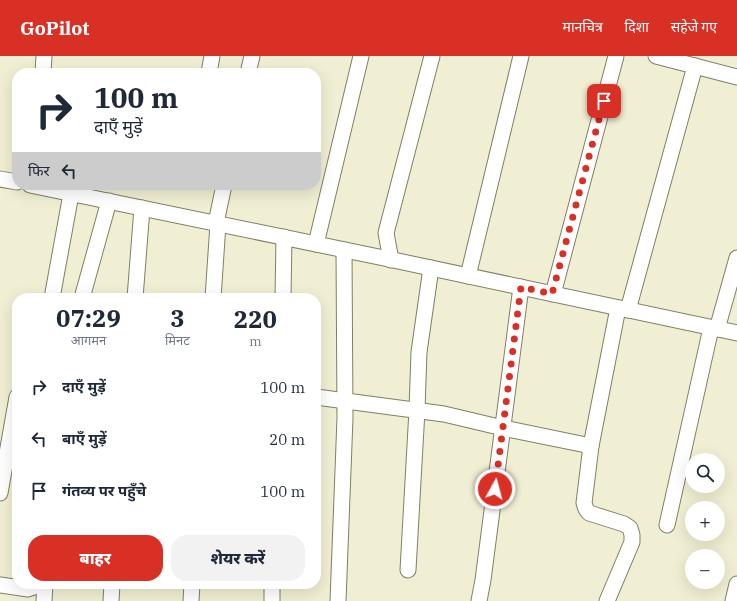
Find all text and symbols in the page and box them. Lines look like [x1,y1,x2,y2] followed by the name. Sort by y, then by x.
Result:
[20,16,89,40] text: GoPilot
[563,18,603,36] text: मानचित्र
[625,18,649,36] text: दिशा
[671,18,717,36] text: सहेजे गए
[94,79,178,116] text: 100 m
[28,84,80,136] icon: right
[587,84,621,118] pin
[593,90,615,112] icon: arrive
[94,115,143,138] text: दाएँ मुड़ें
[58,160,80,182] icon: left
[28,161,50,180] text: फिर
[56,302,121,334] text: 07:29
[170,302,185,334] text: 3
[234,303,277,335] text: 220
[71,332,106,349] text: आगमन
[165,332,190,349] text: मिनट
[249,333,262,350] text: m
[28,376,50,398] icon: right
[62,377,106,396] text: दाएँ मुड़ें
[260,378,305,397] text: 100 m
[28,428,50,450] icon: left
[62,429,107,448] text: बाएँ मुड़ें
[269,430,305,449] text: 20 m
[685,453,725,589] map controls
[685,453,725,493] button: search
[474,468,516,510] position arrow
[28,480,50,502] icon: arrive
[62,481,146,500] text: गंतव्य पर पहुँचे
[260,482,305,501] text: 100 m
[685,501,725,541] button: +
[28,535,163,581] button: बाहर
[171,535,305,581] button: शेयर करें
[685,549,725,589] button: −

